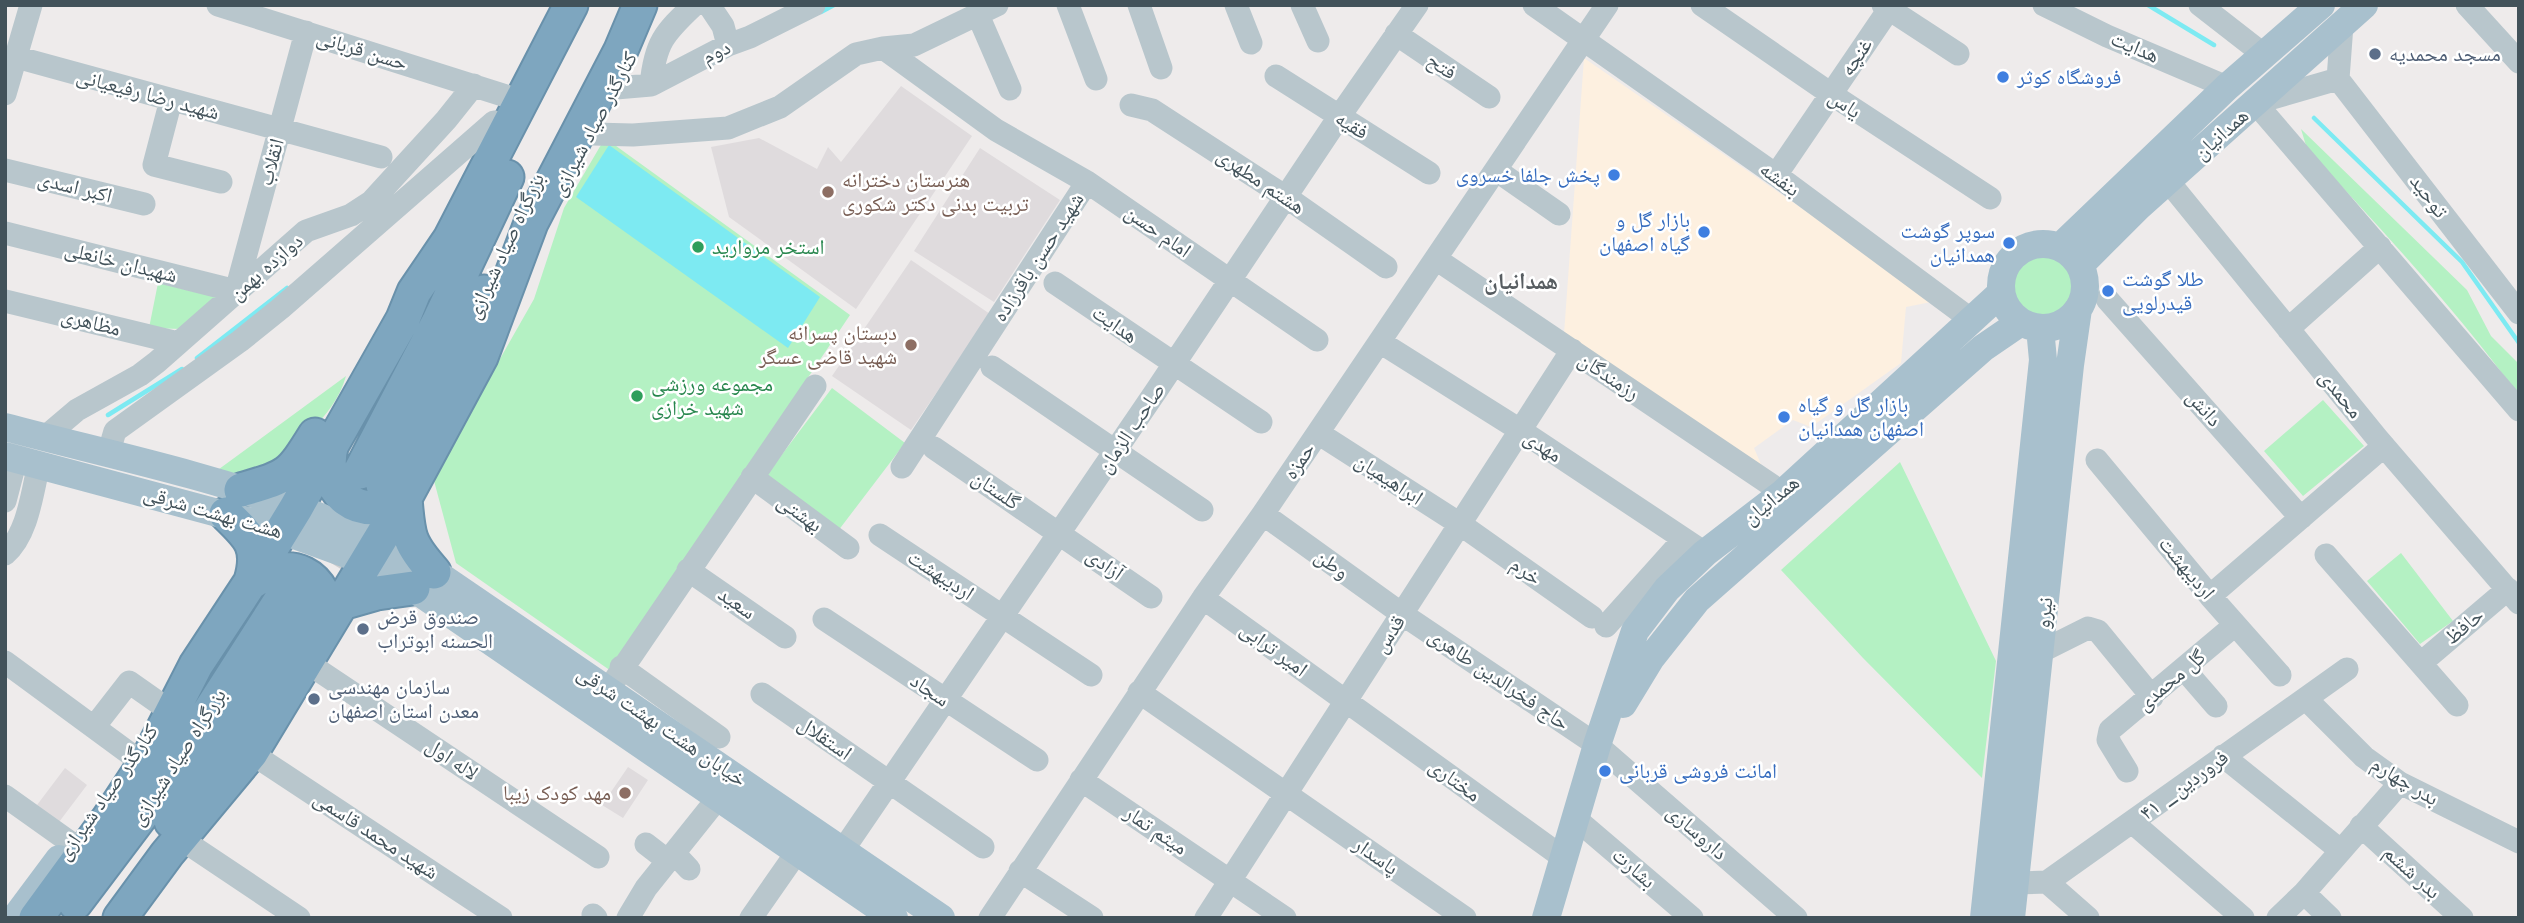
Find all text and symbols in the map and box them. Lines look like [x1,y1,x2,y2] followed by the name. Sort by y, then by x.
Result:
[313,22,411,77] street label: حسن قربانی
[2107,23,2164,70] street label: هدایت
[696,32,735,71] street label: دوم
[1832,32,1879,82] street label: غنچه
[2389,39,2501,68] place label: مسجد محمدیه
[1422,45,1463,86] street label: فتح
[543,46,644,201] street label: کنارگذر صیاد شیرازی
[2367,46,2383,62] marker: مسجد محمدیه
[74,61,223,127] street label: شهید رضا رفیعیانی
[2016,62,2121,91] place label: فروشگاه کوثر
[1995,69,2011,85] marker: فروشگاه کوثر
[1823,82,1867,125] street label: یاس
[2187,101,2255,166] street label: همدانیان
[1330,103,1374,146] street label: فقیه
[250,135,291,189] street label: انقلاب
[1211,140,1311,221] street label: هشتم مطهری
[1754,154,1806,203] street label: بنفشه
[1456,160,1600,189] place label: پخش جلفا خسروی
[35,163,115,210] street label: اکبر اسدی
[842,165,1029,218] place label: هنرستان دخترانه تربیت بدنی دکتر شکوری
[1606,167,1622,183] marker: پخش جلفا خسروی
[458,168,551,324] street label: بزرگراه صیاد شیرازی
[2403,168,2455,224] street label: توحید
[820,184,836,200] marker: هنرستان دخترانه تربیت بدنی دکتر شکوری
[985,186,1090,327] street label: شهید حسن باقرزاده
[1119,197,1197,264] street label: امام حسن
[1599,205,1690,258] place label: بازار گل و گیاه اصفهان
[1901,216,1995,269] place label: سوپر گوشت همدانیان
[1696,224,1712,240] marker: بازار گل و گیاه اصفهان
[222,226,309,307] street label: دوازده بهمن
[712,232,825,261] place label: استخر مروارید
[62,234,180,289] street label: شهیدان خانعلی
[2001,235,2017,251] marker: سوپر گوشت همدانیان
[690,239,706,255] marker: استخر مروارید
[2122,264,2204,317] place label: طلا گوشت قیدرلویی
[1484,265,1558,297] district label: همدانیان
[2100,283,2116,299] marker: طلا گوشت قیدرلویی
[1086,297,1144,350] street label: هدایت
[58,300,124,343] street label: مظاهری
[758,318,897,371] place label: دبستان پسرانه شهید قاضی عسگر
[903,337,919,353] marker: دبستان پسرانه شهید قاضی عسگر
[1573,344,1646,407] street label: رزمندگان
[2313,363,2370,424] street label: محمدی
[651,369,773,422] place label: مجموعه ورزشی شهید خرازی
[1090,377,1171,479] street label: صاحب الزمان
[2180,383,2229,433] street label: دانش
[629,388,645,404] marker: مجموعه ورزشی شهید خرازی
[1798,390,1924,443] place label: بازار گل و گیاه اصفهان همدانیان
[1776,409,1792,425] marker: بازار گل و گیاه اصفهان همدانیان
[1518,422,1568,469] street label: مهدی
[1276,436,1322,485] street label: حمزه
[1349,446,1429,512] street label: ابراهیمیان
[966,463,1027,517] street label: گلستان
[1736,468,1805,531] street label: همدانیان
[140,478,286,545] street label: هشت بهشت شرقی
[772,486,829,539] street label: بهشتی
[2152,530,2222,605] street label: اردیبهشت
[1081,540,1130,587] street label: آزادی
[1309,541,1355,586] street label: وطن
[902,542,980,607] street label: اردیبهشت
[1505,550,1548,592] street label: خرم
[713,579,762,626] street label: سعید
[2027,596,2060,630] street label: نیرو
[2438,600,2490,651] street label: حافظ
[377,602,493,655] place label: صندوق قرض الحسنه ابوتراب
[1366,609,1412,658] street label: قدس
[1235,614,1314,683] street label: امیر ترابی
[355,621,371,637] marker: صندوق قرض الحسنه ابوتراب
[1423,621,1576,737] street label: حاج فخرالدین طاهری
[2130,642,2212,717] street label: گل محمدی
[572,658,753,793] street label: خیابان هشت بهشت شرقی
[905,666,956,713] street label: سجاد
[328,672,479,725] place label: سازمان مهندسی معدن استان اصفهان
[122,682,233,831] street label: بزرگراه صیاد شیرازی
[306,691,322,707] marker: سازمان مهندسی معدن استان اصفهان
[792,709,858,767] street label: استقلال
[49,718,165,866] street label: کنارگذر صیاد شیرازی
[420,730,484,787] street label: لاله اول
[2133,743,2234,827] street label: ۴۱ _فروردین
[2366,749,2445,812] street label: بدر چهارم
[1423,751,1487,808] street label: مختاری
[1619,756,1777,785] place label: امانت فروشی قربانی
[1597,763,1613,779] marker: امانت فروشی قربانی
[503,778,611,807] place label: مهد کودک زیبا
[308,783,444,886] street label: شهید محمد قاسمی
[617,785,633,801] marker: مهد کودک زیبا
[1118,797,1194,861] street label: میثم تمار
[1661,797,1734,866] street label: داروسازی
[1347,829,1405,882] street label: پاسدار
[2377,838,2447,905] street label: بدر ششم
[1606,840,1662,895] street label: بشارت

